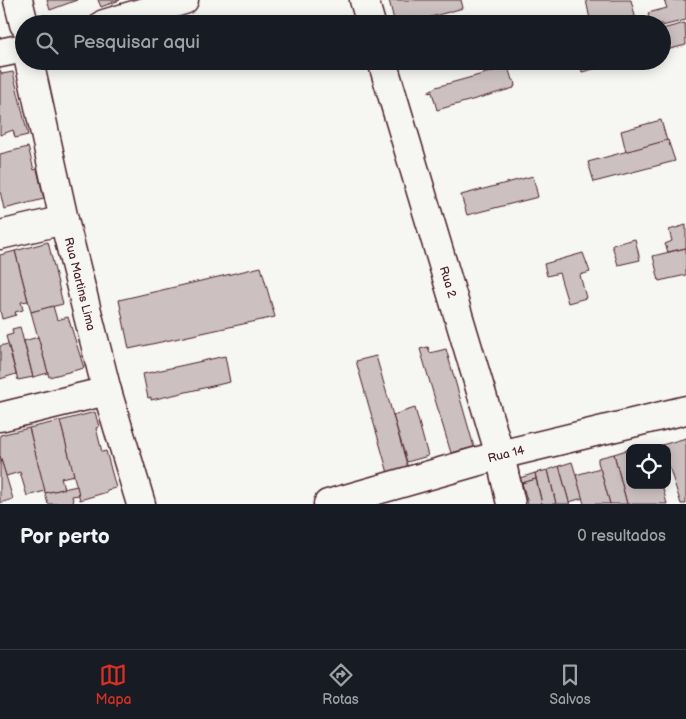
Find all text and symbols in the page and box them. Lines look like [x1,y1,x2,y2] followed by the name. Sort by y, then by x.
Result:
[15,15,671,70] search box
[33,29,61,57] icon: search
[73,31,200,54] text: Pesquisar aqui
[61,236,98,333] street label: Rua Martins Lima
[436,264,459,300] street label: Rua 2
[486,443,527,466] street label: Rua 14
[626,444,671,489] map controls
[626,444,671,489] button: locate
[20,524,110,549] text: Por perto
[577,527,666,546] text: 0 resultados
[95,661,131,708] tab: Mapa
[322,661,359,708] tab: Rotas
[550,661,591,708] tab: Salvos

